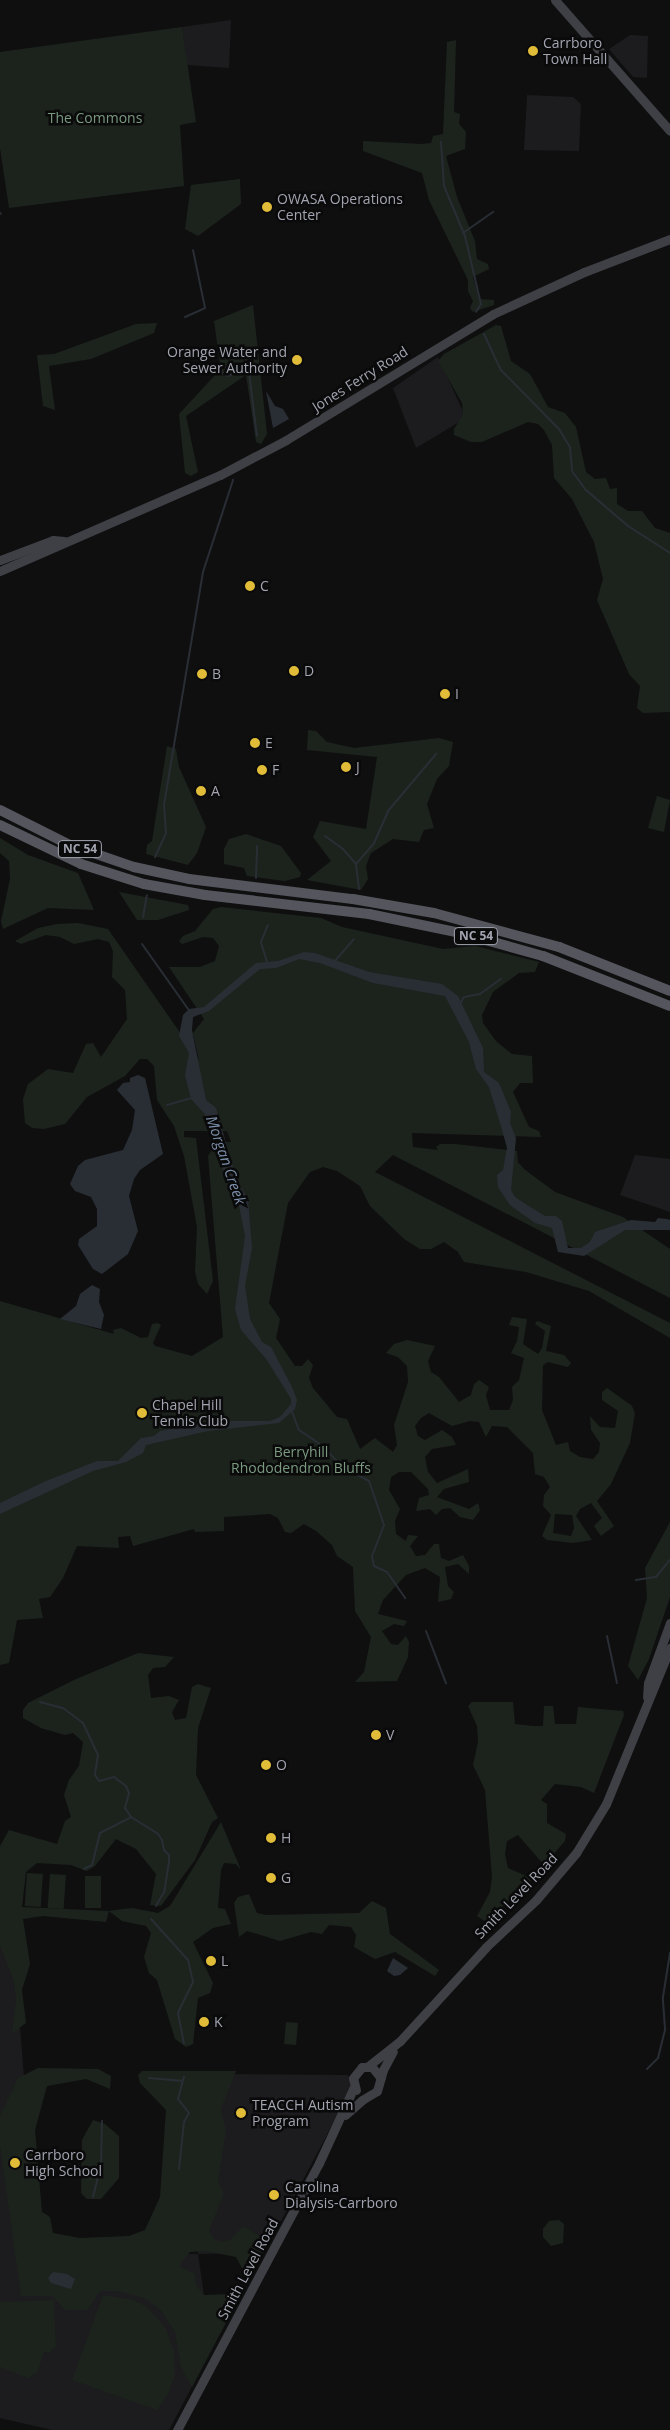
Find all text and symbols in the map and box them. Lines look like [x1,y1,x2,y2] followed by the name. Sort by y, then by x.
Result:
[543,35,607,68] place label: Carrboro Town Hall
[527,45,539,57] marker: Carrboro Town Hall
[48,110,142,126] park label: The Commons
[277,191,403,223] place label: OWASA Operations Center
[261,201,273,213] marker: OWASA Operations Center
[309,343,411,415] street label: Jones Ferry Road
[167,344,287,377] place label: Orange Water and Sewer Authority
[291,354,303,366] marker: Orange Water and Sewer Authority
[260,578,269,594] place label: C
[244,580,256,592] marker: C
[304,663,314,679] place label: D
[288,665,300,677] marker: D
[212,666,221,682] place label: B
[196,668,208,680] marker: B
[455,686,459,702] place label: I
[439,688,451,700] marker: I
[265,735,273,751] place label: E
[249,737,261,749] marker: E
[356,759,360,775] place label: J
[340,761,352,773] marker: J
[272,762,279,778] place label: F
[256,764,268,776] marker: F
[211,783,220,799] place label: A
[195,785,207,797] marker: A
[58,840,102,859] road number: NC 54
[454,926,498,946] road number: NC 54
[202,1113,250,1207] water label: Morgan Creek
[152,1397,228,1430] place label: Chapel Hill Tennis Club
[136,1407,148,1419] marker: Chapel Hill Tennis Club
[231,1444,371,1476] park label: Berryhill Rhododendron Bluffs
[386,1727,394,1743] place label: V
[370,1729,382,1741] marker: V
[276,1757,287,1773] place label: O
[260,1759,272,1771] marker: O
[281,1830,291,1846] place label: H
[265,1832,277,1844] marker: H
[471,1850,561,1942] street label: Smith Level Road
[281,1870,291,1886] place label: G
[265,1872,277,1884] marker: G
[221,1953,228,1969] place label: L
[205,1955,217,1967] marker: L
[214,2014,223,2030] place label: K
[198,2016,210,2028] marker: K
[252,2097,354,2130] place label: TEACCH Autism Program
[234,2106,248,2120] marker: TEACCH Autism Program
[25,2147,102,2180] place label: Carrboro High School
[9,2157,21,2169] marker: Carrboro High School
[285,2179,398,2212] place label: Carolina Dialysis-Carrboro
[267,2188,281,2202] marker: Carolina Dialysis-Carrboro
[214,2216,282,2322] street label: Smith Level Road

